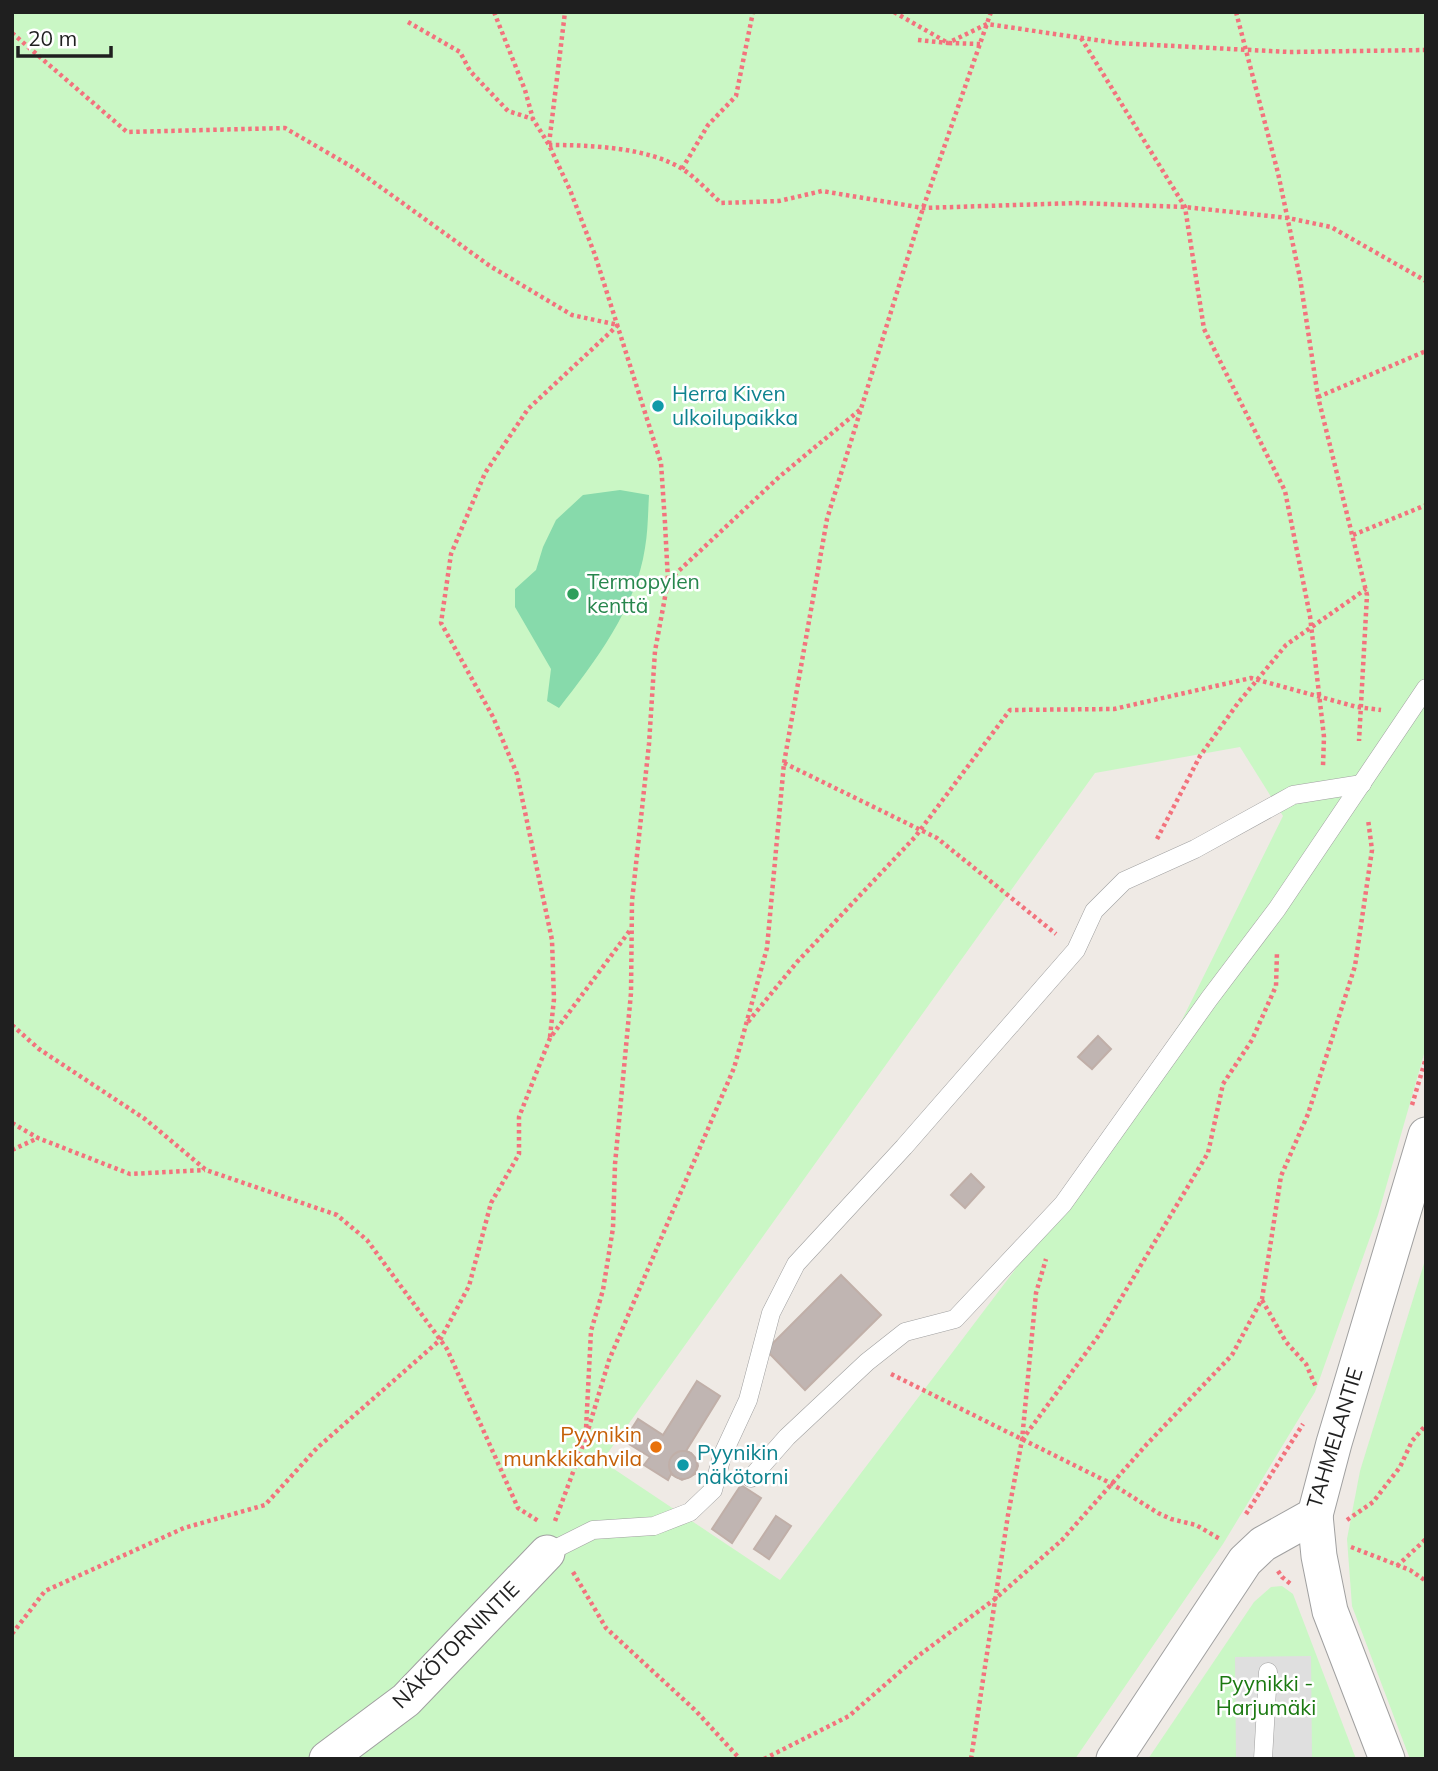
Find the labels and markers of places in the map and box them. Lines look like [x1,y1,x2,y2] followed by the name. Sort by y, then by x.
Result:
[672,380,798,430] place label: Herra Kiven ulkoilupaikka
[650,398,666,414] marker: Herra Kiven ulkoilupaikka
[587,568,700,618] place label: Termopylen kenttä
[565,586,581,602] marker: Termopylen kenttä
[503,1421,642,1471] place label: Pyynikin munkkikahvila
[648,1439,664,1455] marker: Pyynikin munkkikahvila
[697,1439,789,1489] place label: Pyynikin näkötorni
[675,1457,691,1473] marker: Pyynikin näkötorni

